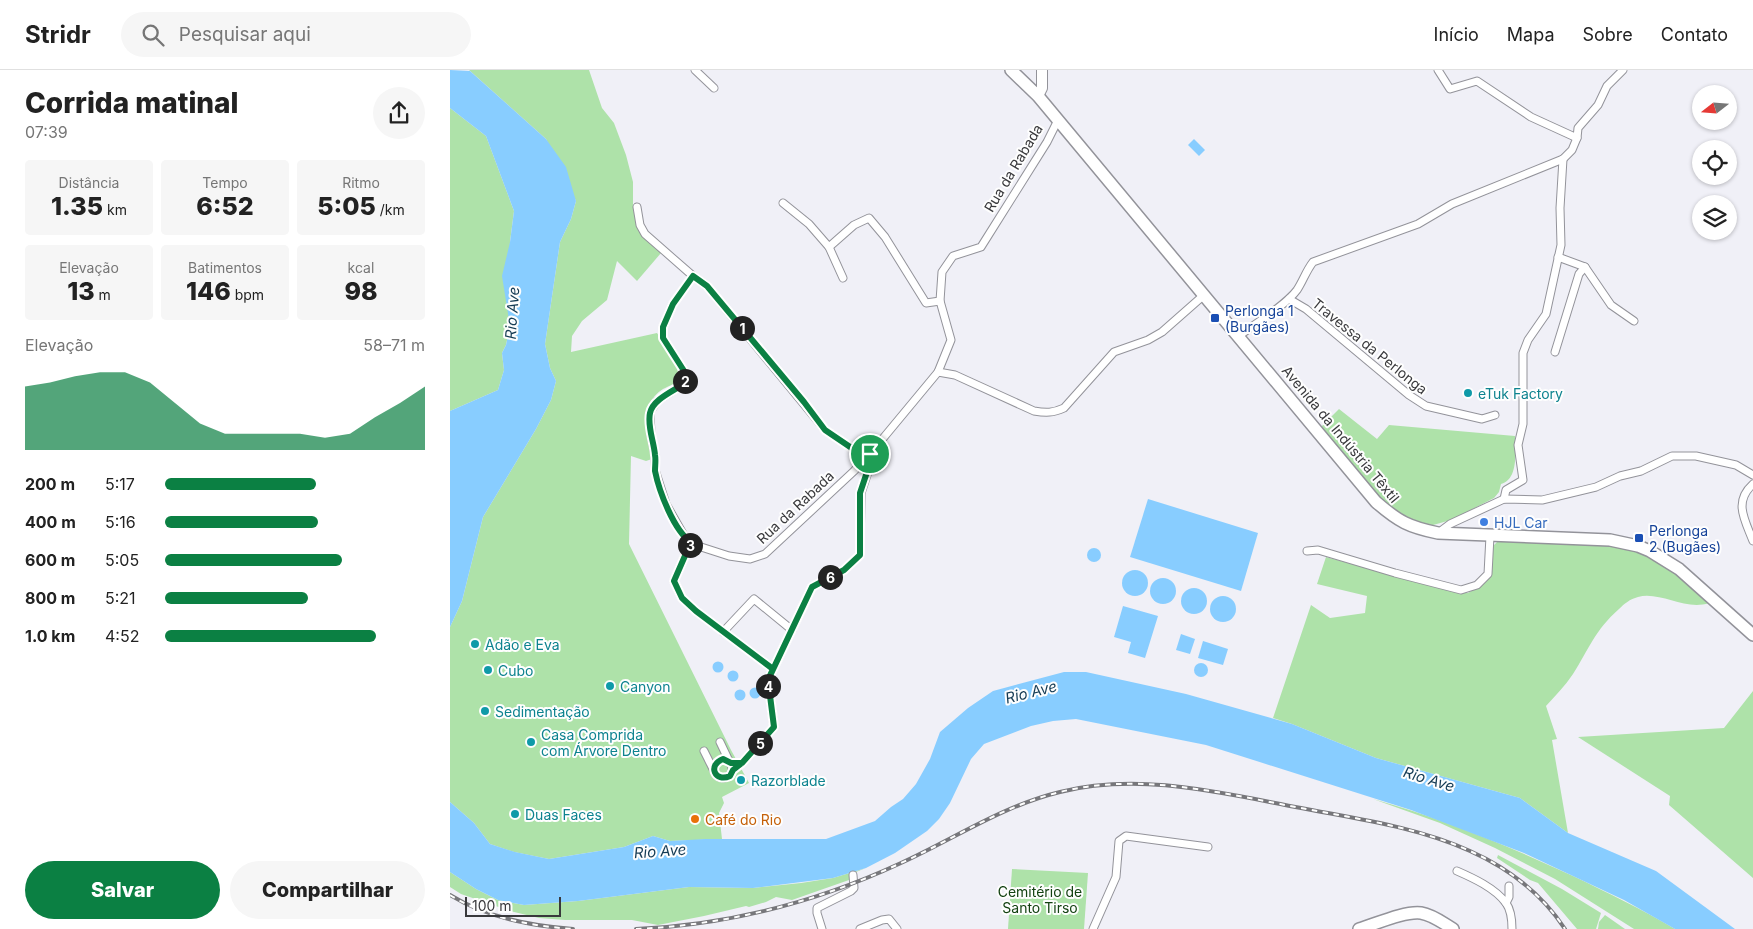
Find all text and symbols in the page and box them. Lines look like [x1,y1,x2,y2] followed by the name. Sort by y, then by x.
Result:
[121,12,471,57] search box
[25,20,91,49] text: Stridr
[139,21,167,49] icon: search
[179,23,311,46] text: Pesquisar aqui
[1434,24,1479,45] text: Início
[1507,24,1554,45] text: Mapa
[1582,24,1633,45] text: Sobre
[1661,24,1728,45] text: Contato
[1692,85,1738,130] north arrow
[1692,85,1737,240] map controls
[25,86,239,120] text: Corrida matinal
[373,87,425,139] button: share
[980,121,1046,215] street label: Rua da Rabada
[25,122,68,142] text: 07:39
[1692,140,1737,185] button: locate
[59,174,119,191] text: Distância
[202,174,248,191] text: Tempo
[342,174,380,191] text: Ritmo
[51,191,103,221] text: 1.35
[196,191,254,221] text: 6:52
[317,191,376,221] text: 5:05
[1692,195,1737,240] button: layers
[103,201,127,218] text: km
[376,201,405,218] text: /km
[59,259,119,276] text: Elevação
[188,259,262,276] text: Batimentos
[348,259,374,276] text: kcal
[67,276,95,306] text: 13
[186,276,231,306] text: 146
[344,276,378,306] text: 98
[95,286,111,303] text: m
[231,286,264,303] text: bpm
[501,286,523,340] water label: Rio Ave
[1309,294,1431,398] street label: Travessa da Perlonga
[1225,302,1294,335] place label: Perlonga 1 (Burgães)
[1209,312,1221,324] marker: Perlonga 1 (Burgães)
[730,316,754,340] pin: 1
[739,320,746,337] text: 1
[25,335,93,355] text: Elevação
[363,335,425,355] text: 58–71 m
[1279,362,1403,506] street label: Avenida da Indústria Têxtil
[672,368,698,394] pin: 2
[681,373,690,390] text: 2
[1478,385,1563,402] place label: eTuk Factory
[1462,387,1474,399] marker: eTuk Factory
[849,433,891,475] pin
[856,440,884,468] icon: arrive
[753,467,837,547] street label: Rua da Rabada
[25,474,75,494] text: 200 m
[105,474,135,494] text: 5:17
[25,512,76,532] text: 400 m
[105,512,136,532] text: 5:16
[1494,514,1548,531] place label: HJL Car
[1478,516,1490,528] marker: HJL Car
[1649,522,1721,555] place label: Perlonga 2 (Bugães)
[678,532,702,558] pin: 3
[1633,532,1645,544] marker: Perlonga 2 (Bugães)
[686,537,695,554] text: 3
[25,550,75,570] text: 600 m
[105,550,139,570] text: 5:05
[818,564,842,590] pin: 6
[826,569,835,586] text: 6
[25,588,75,608] text: 800 m
[105,588,136,608] text: 5:21
[25,626,75,646] text: 1.0 km
[105,626,139,646] text: 4:52
[485,636,560,653] place label: Adão e Eva
[469,638,481,650] marker: Adão e Eva
[498,662,533,679] place label: Cubo
[482,664,494,676] marker: Cubo
[756,674,780,698] pin: 4
[1003,676,1059,708] water label: Rio Ave
[620,678,670,695] place label: Canyon
[764,678,773,695] text: 4
[604,680,616,692] marker: Canyon
[495,703,590,720] place label: Sedimentação
[479,705,491,717] marker: Sedimentação
[541,726,666,759] place label: Casa Comprida com Árvore Dentro
[748,730,772,756] pin: 5
[756,735,765,752] text: 5
[525,736,537,748] marker: Casa Comprida com Árvore Dentro
[1401,762,1457,796] water label: Rio Ave
[751,772,826,789] place label: Razorblade
[735,774,747,786] marker: Razorblade
[525,806,602,823] place label: Duas Faces
[509,808,521,820] marker: Duas Faces
[705,811,782,828] place label: Café do Rio
[689,813,701,825] marker: Café do Rio
[633,840,687,862] water label: Rio Ave
[25,861,220,919] button: Salvar
[230,861,425,919] button: Compartilhar
[998,883,1082,916] park label: Cemitério de Santo Tirso
[465,894,561,917] scale bar
[472,897,512,914] text: 100 m

